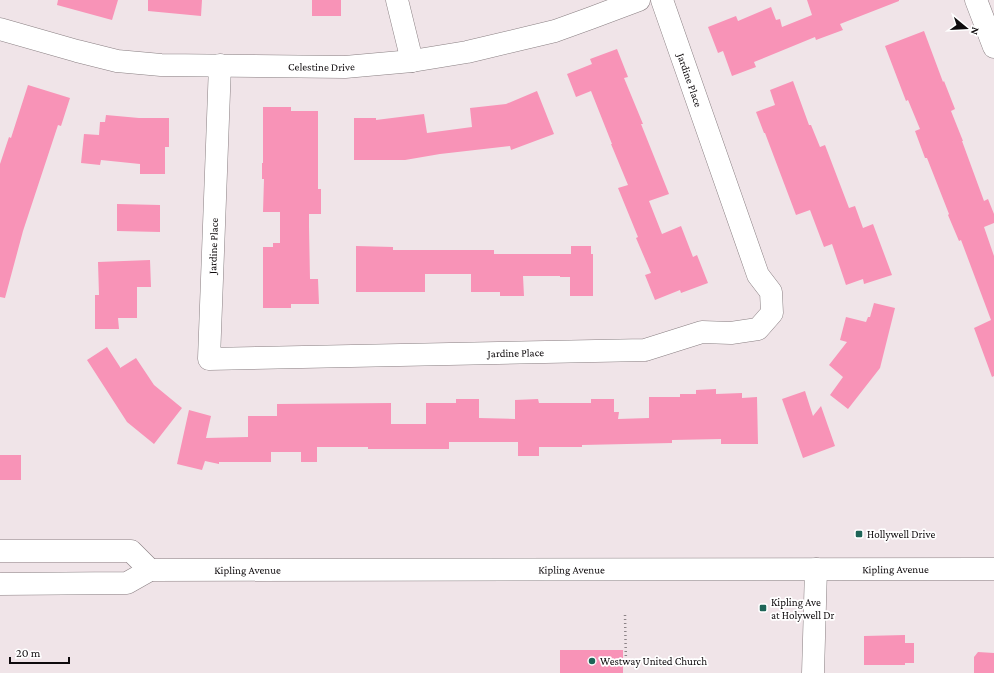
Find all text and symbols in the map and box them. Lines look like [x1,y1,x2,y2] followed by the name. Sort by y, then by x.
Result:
[946,8,986,48] north arrow
[968,26,982,37] text: N
[674,50,705,109] street label: Jardine Place
[288,60,355,73] street label: Celestine Drive
[206,217,221,275] street label: Jardine Place
[486,346,544,360] street label: Jardine Place
[867,528,935,541] place label: Hollywell Drive
[854,529,864,539] marker: Hollywell Drive
[538,563,605,577] street label: Kipling Avenue
[862,563,929,576] street label: Kipling Avenue
[214,564,281,577] street label: Kipling Avenue
[771,596,835,622] place label: Kipling Ave at Holywell Dr
[758,603,768,613] marker: Kipling Ave at Holywell Dr
[10,639,69,665] scale bar
[16,646,41,660] text: 20 m
[600,655,707,668] place label: Westway United Church
[587,656,597,666] marker: Westway United Church

